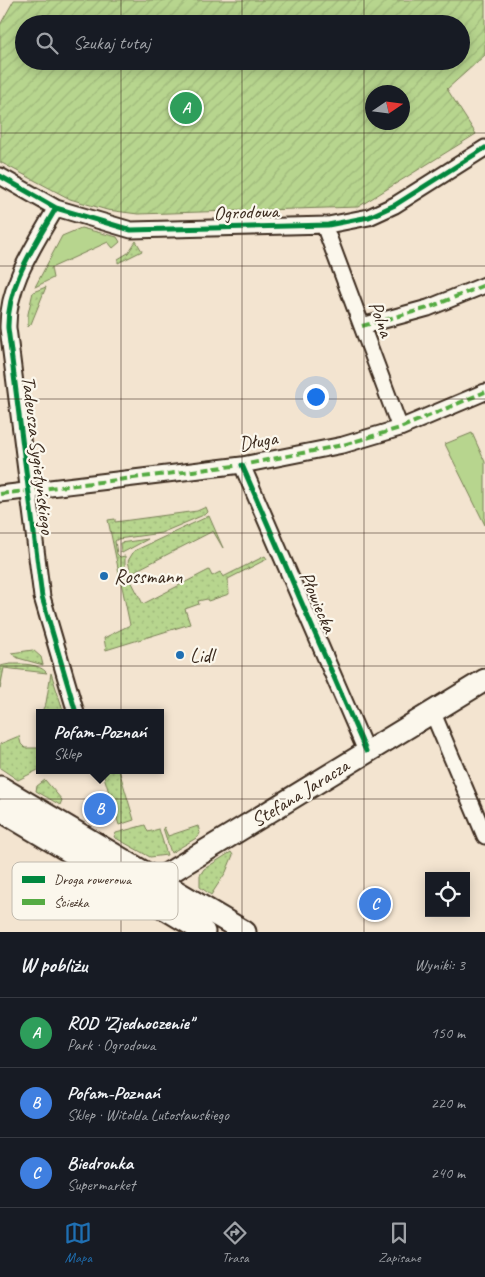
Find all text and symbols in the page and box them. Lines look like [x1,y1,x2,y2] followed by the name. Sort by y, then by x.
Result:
[15,15,470,70] search box
[33,29,61,57] icon: search
[73,31,150,55] text: Szukaj tutaj
[365,85,410,130] north arrow
[170,89,202,127] pin: A
[213,198,281,226] street label: Ogrodowa
[363,298,400,342] street label: Polna
[16,375,60,536] street label: Tadeusza Sygietyńskiego
[303,384,329,410] your location
[237,425,281,457] street label: Długa
[114,564,183,589] place label: Rossmann
[294,568,343,638] street label: Płowiecka
[98,570,110,582] marker: Rossmann
[190,643,217,668] place label: Lidl
[174,649,186,661] marker: Lidl
[36,709,164,774] popup
[54,720,146,744] text: Pofam-Poznań
[54,744,81,764] text: Sklep
[247,752,355,833] street label: Stefana Jaracza
[84,790,116,828] pin: B
[12,862,178,920] legend
[54,871,132,888] text: Droga rowerowa
[425,872,470,917] map controls
[425,872,470,917] button: locate
[359,885,391,923] pin: C
[54,894,89,911] text: Ścieżka
[20,952,87,978] text: W pobliżu
[414,955,465,975] text: Wyniki: 3
[67,1011,193,1035] text: ROD "Zjednoczenie"
[32,1023,40,1043] text: A
[431,1023,465,1043] text: 150 m
[67,1035,155,1055] text: Park · Ogrodowa
[67,1081,160,1105] text: Pofam-Poznań
[32,1093,40,1113] text: B
[431,1093,465,1113] text: 220 m
[67,1105,229,1125] text: Sklep · Witolda Lutosławskiego
[67,1151,133,1175] text: Biedronka
[32,1163,40,1183] text: C
[431,1163,465,1183] text: 240 m
[67,1175,135,1195] text: Supermarket
[64,1219,92,1266] tab: Mapa
[221,1219,249,1266] tab: Trasa
[378,1219,421,1266] tab: Zapisane

